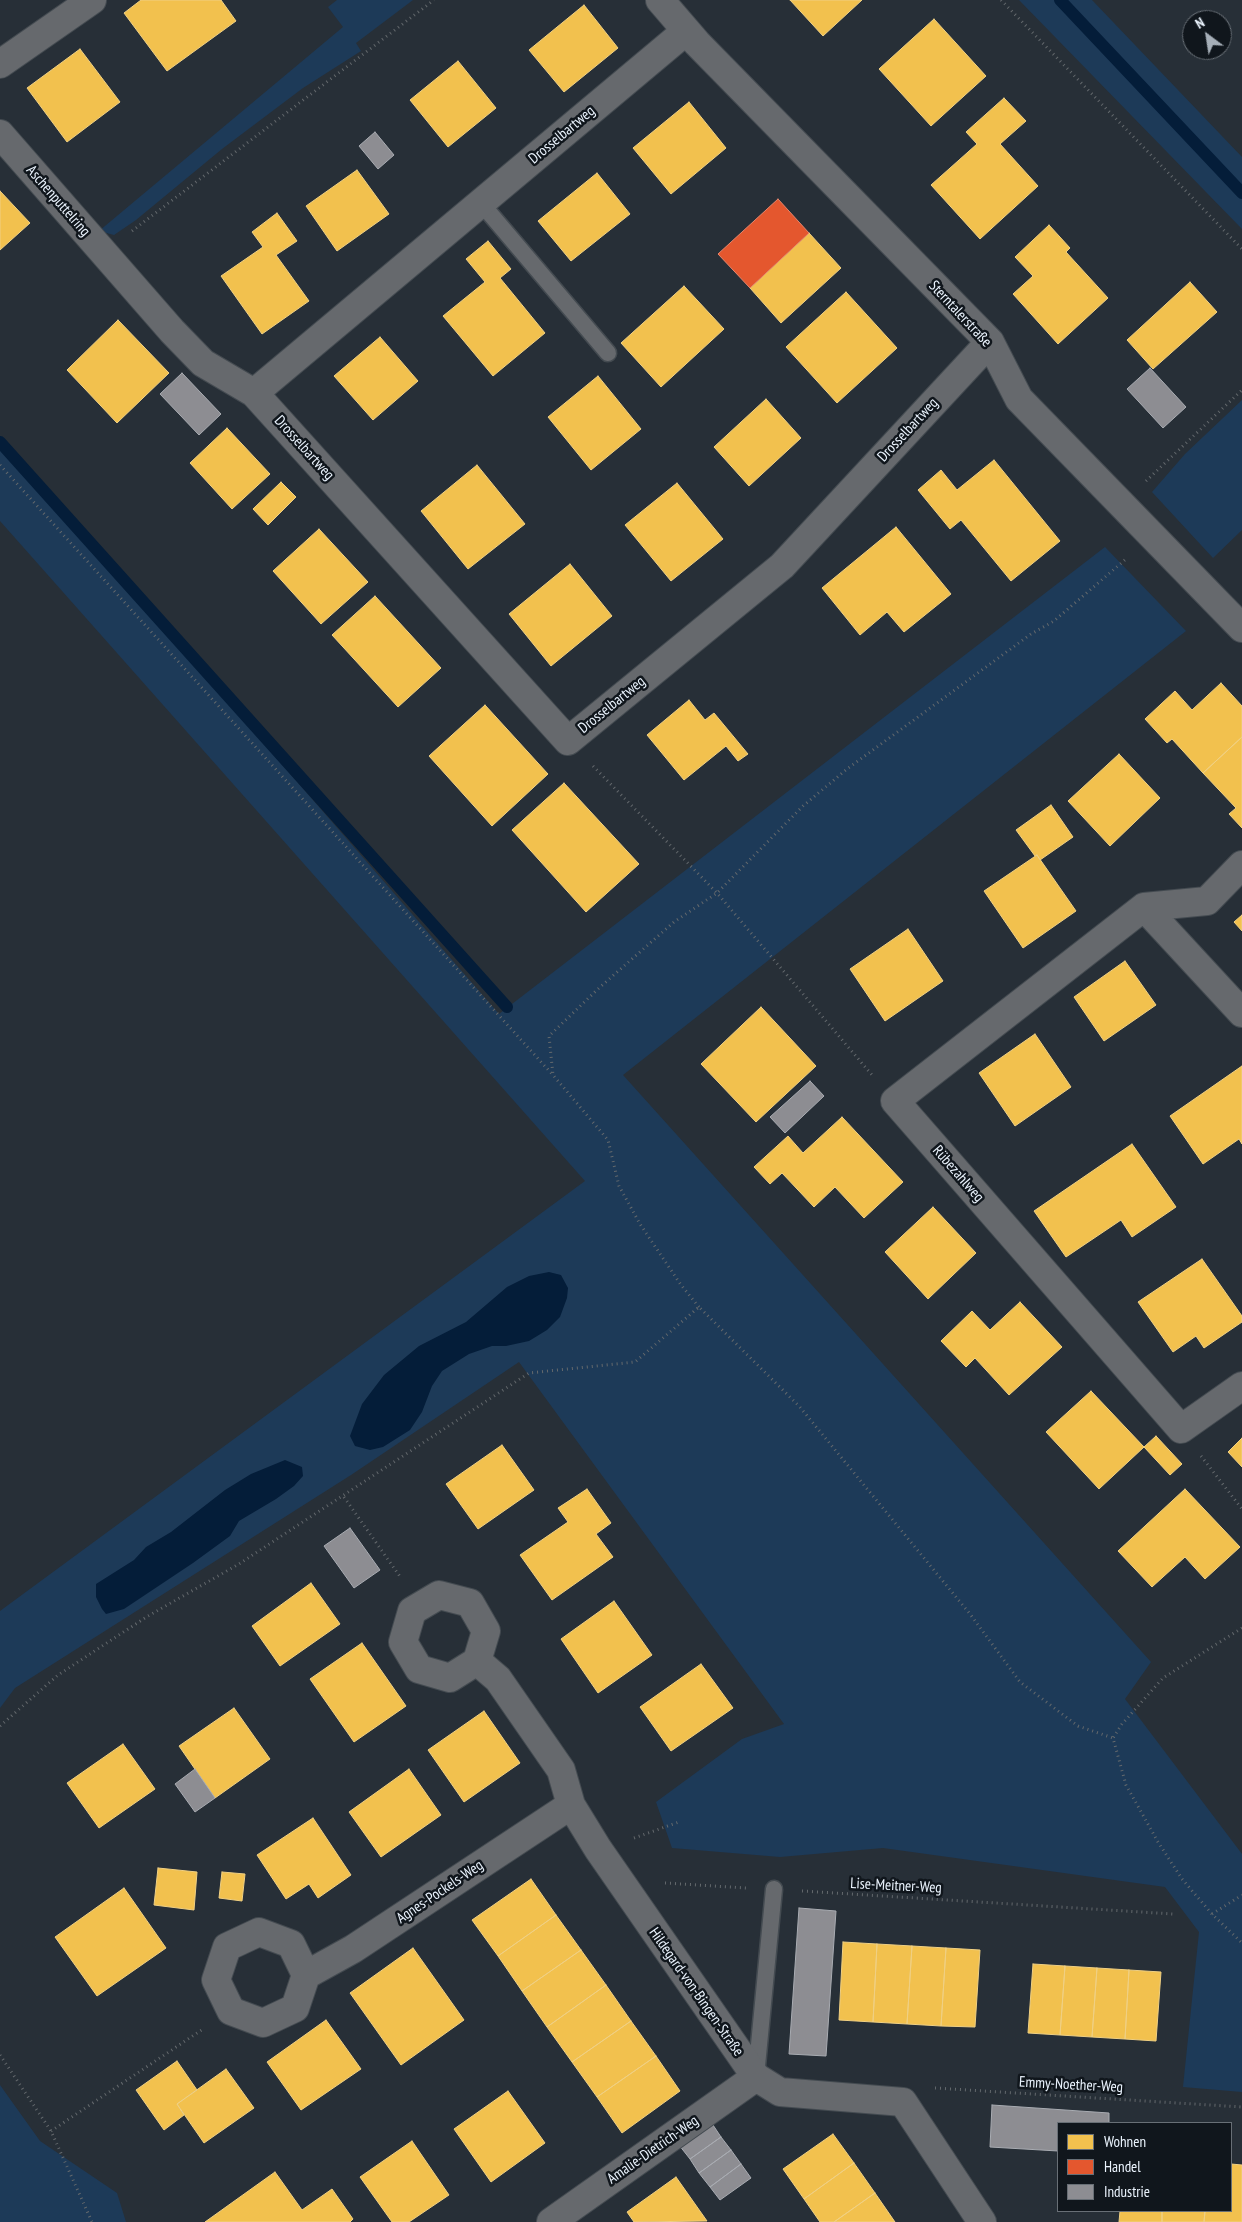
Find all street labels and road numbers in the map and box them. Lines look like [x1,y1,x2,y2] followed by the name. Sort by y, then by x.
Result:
[525,102,599,168] street label: Drosselbartweg
[22,162,94,240] street label: Aschenputtelring
[925,277,995,351] street label: Sterntalerstraße
[874,394,942,466] street label: Drosselbartweg
[270,412,338,484] street label: Drosselbartweg
[575,673,649,737] street label: Drosselbartweg
[929,1142,987,1206] street label: Rübezahlweg
[393,1856,487,1928] street label: Agnes-Pockels-Weg
[850,1875,942,1897] street label: Lise-Meitner-Weg
[645,1924,747,2060] street label: Hildegard-von-Bingen-Straße
[1019,2073,1123,2097] street label: Emmy-Noether-Weg
[604,2112,702,2188] street label: Amalie-Dietrich-Weg

